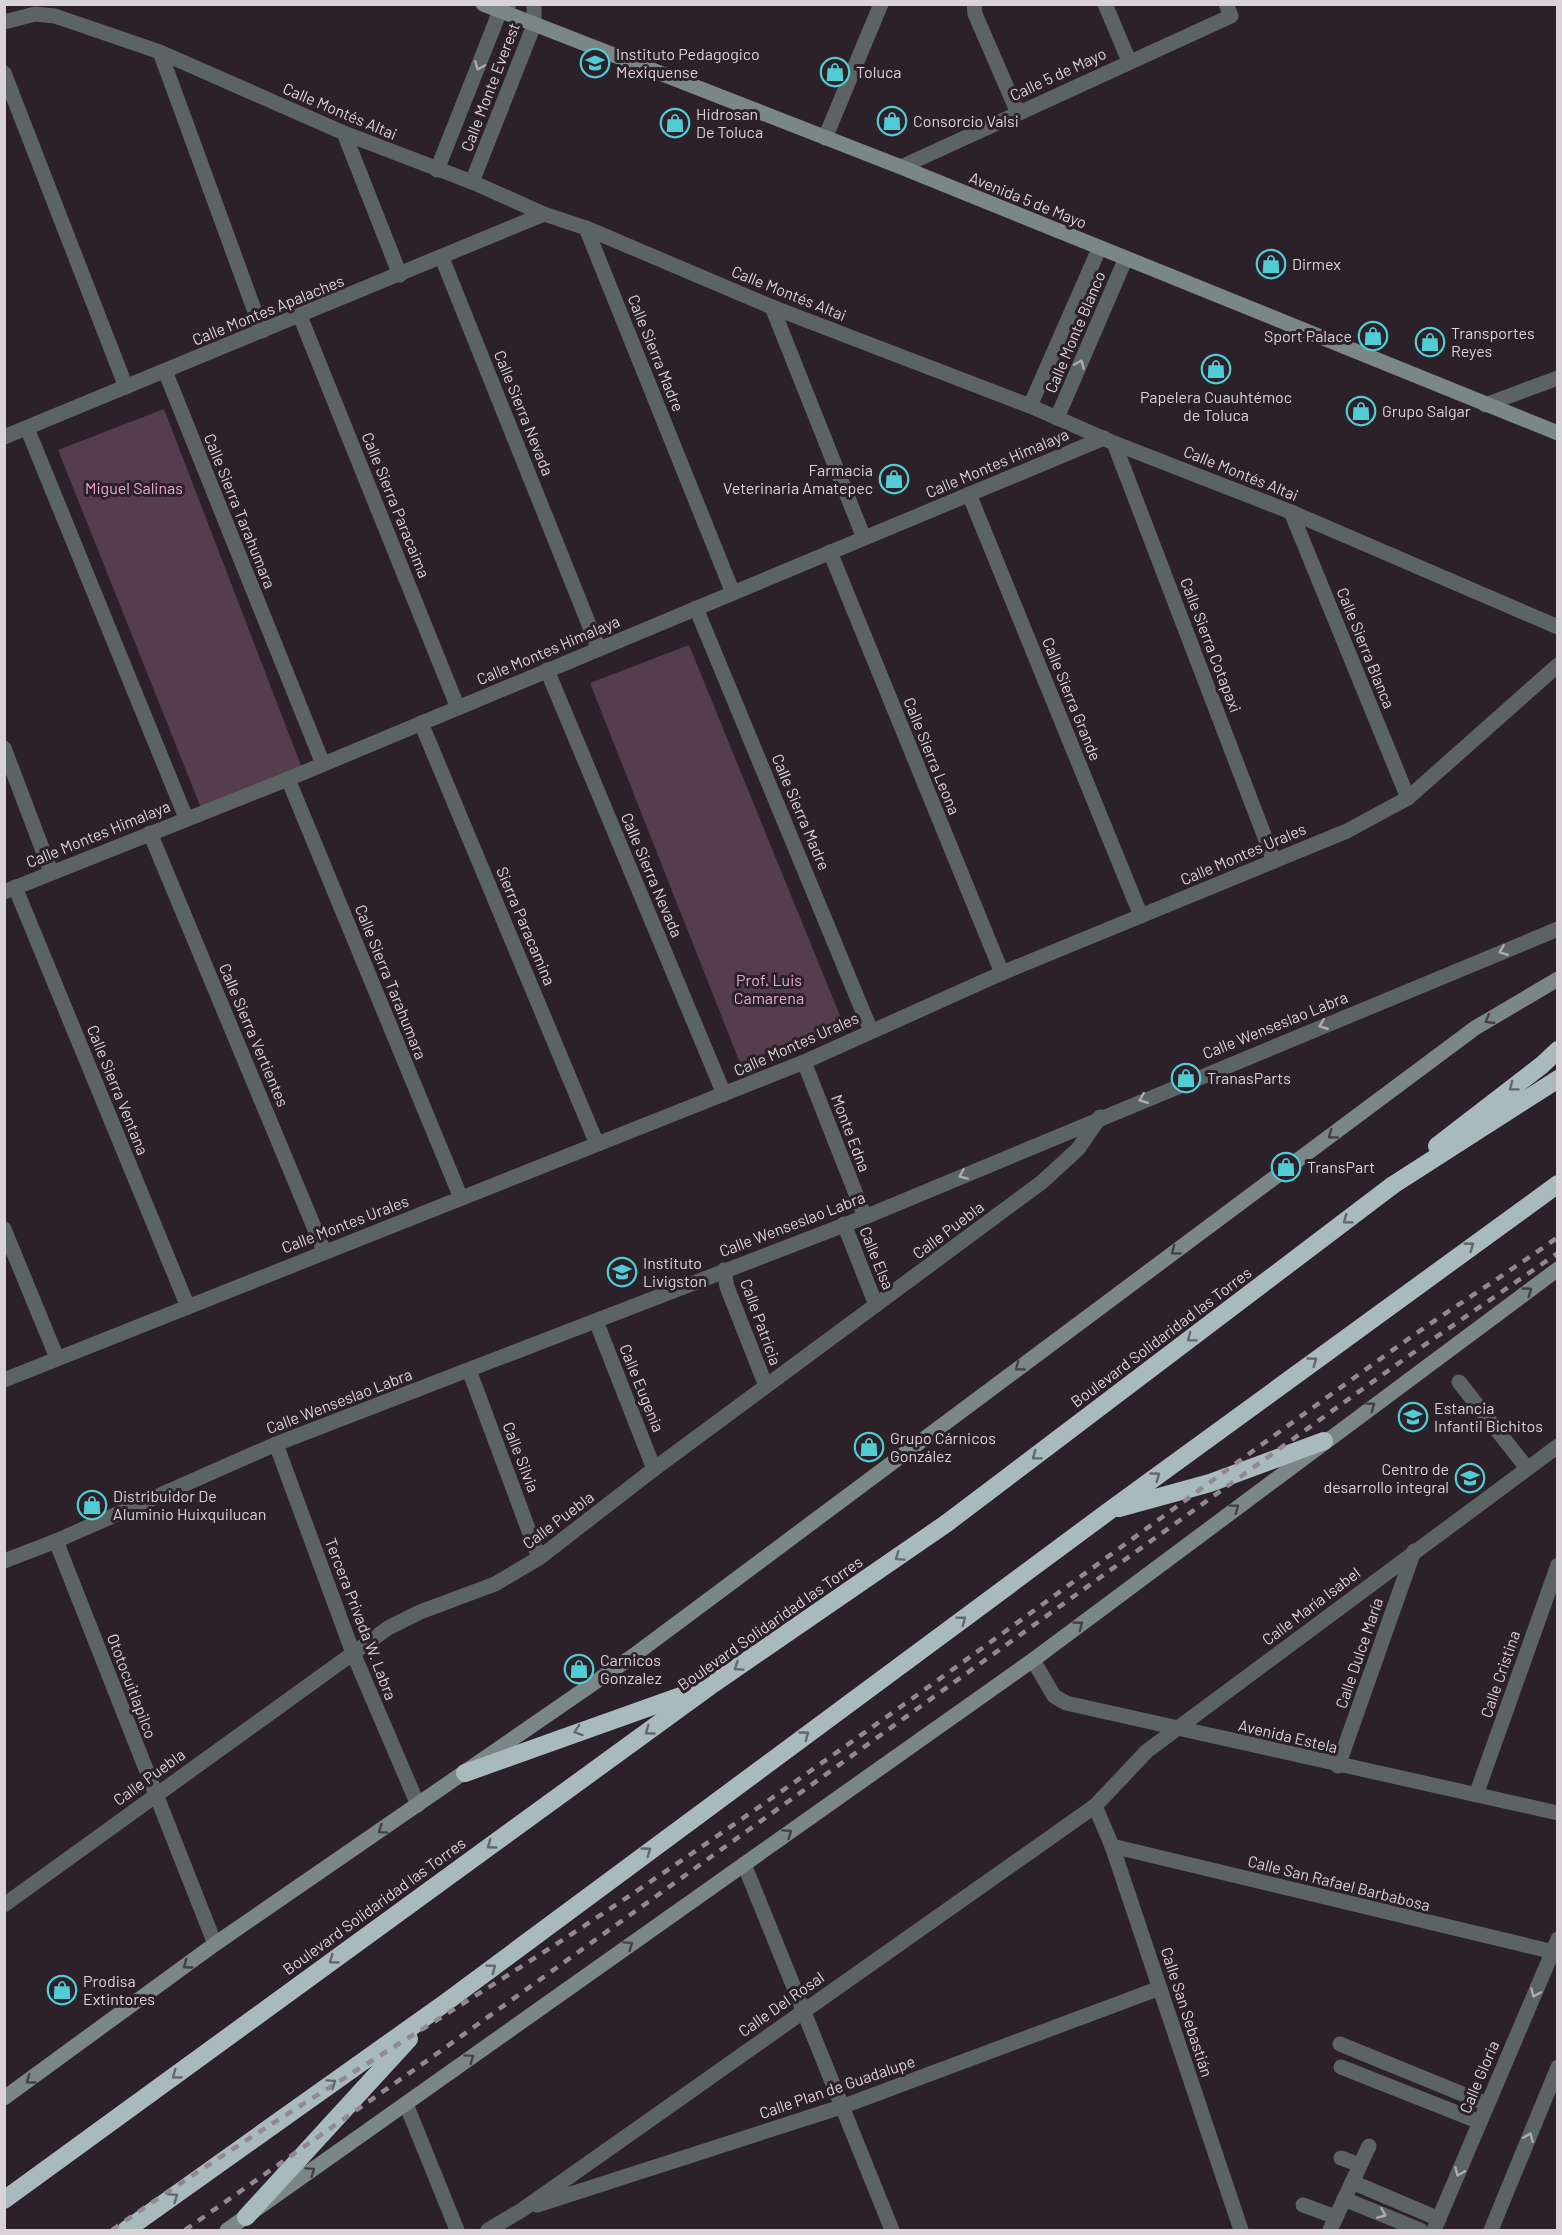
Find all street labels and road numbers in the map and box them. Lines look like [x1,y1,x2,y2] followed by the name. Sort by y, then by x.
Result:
[456,20,523,154] street label: Calle Monte Everest
[1007,43,1109,104] street label: Calle 5 de Mayo
[280,78,400,143] street label: Calle Montés Altai
[967,167,1090,232] street label: Avenida 5 de Mayo
[729,261,849,324] street label: Calle Montés Altai
[1040,268,1109,396] street label: Calle Monte Blanco
[189,270,346,349] street label: Calle Montes Apalaches
[624,292,689,414] street label: Calle Sierra Madre
[491,347,558,478] street label: Calle Sierra Nevada
[922,424,1071,501] street label: Calle Montes Himalaya
[359,429,434,580] street label: Calle Sierra Paracaima
[201,431,280,591] street label: Calle Sierra Tarahumara
[1181,441,1301,504] street label: Calle Montés Altai
[1177,575,1246,715] street label: Calle Sierra Cotapaxi
[1334,585,1399,711] street label: Calle Sierra Blanca
[473,611,622,688] street label: Calle Montes Himalaya
[1039,634,1106,763] street label: Calle Sierra Grande
[900,694,965,817] street label: Calle Sierra Leona
[768,751,835,873] street label: Calle Sierra Madre
[23,796,173,871] street label: Calle Montes Himalaya
[618,810,687,940] street label: Calle Sierra Nevada
[1177,818,1308,889] street label: Calle Montes Urales
[493,864,560,988] street label: Sierra Paracamina
[352,902,431,1062] street label: Calle Sierra Tarahumara
[216,960,293,1109] street label: Calle Sierra Vertientes
[1199,987,1350,1062] street label: Calle Wenseslao Labra
[730,1007,861,1080] street label: Calle Montes Urales
[84,1022,153,1158] street label: Calle Sierra Ventana
[828,1091,875,1174] street label: Monte Edna
[716,1187,867,1260] street label: Calle Wenseslao Labra
[279,1191,411,1257] street label: Calle Montes Urales
[908,1197,987,1262] street label: Calle Puebla
[856,1224,899,1292] street label: Calle Elsa
[1067,1262,1255,1411] street label: Boulevard Solidaridad las Torres
[737,1276,786,1368] street label: Calle Patricia
[616,1341,669,1435] street label: Calle Eugenia
[263,1364,414,1437] street label: Calle Wenseslao Labra
[499,1419,544,1495] street label: Calle Silvia
[518,1487,597,1552] street label: Calle Puebla
[322,1535,401,1703] street label: Tercera Privada W. Labra
[674,1551,866,1694] street label: Boulevard Solidaridad las Torres
[1258,1563,1364,1649] street label: Calle María Isabel
[1331,1595,1386,1711] street label: Calle Dulce María
[1476,1628,1523,1720] street label: Calle Cristina
[104,1631,161,1741] street label: Ototocuitlapilco
[1237,1715,1340,1756] street label: Avenida Estela
[109,1744,188,1809] street label: Calle Puebla
[279,1833,469,1978] street label: Boulevard Solidaridad las Torres
[1246,1851,1432,1914] street label: Calle San Rafael Barbabosa
[1158,1945,1217,2079] street label: Calle San Sebastián
[734,1967,827,2040] street label: Calle Del Rosal
[1455,2038,1502,2116] street label: Calle Gloria
[756,2051,917,2122] street label: Calle Plan de Guadalupe

